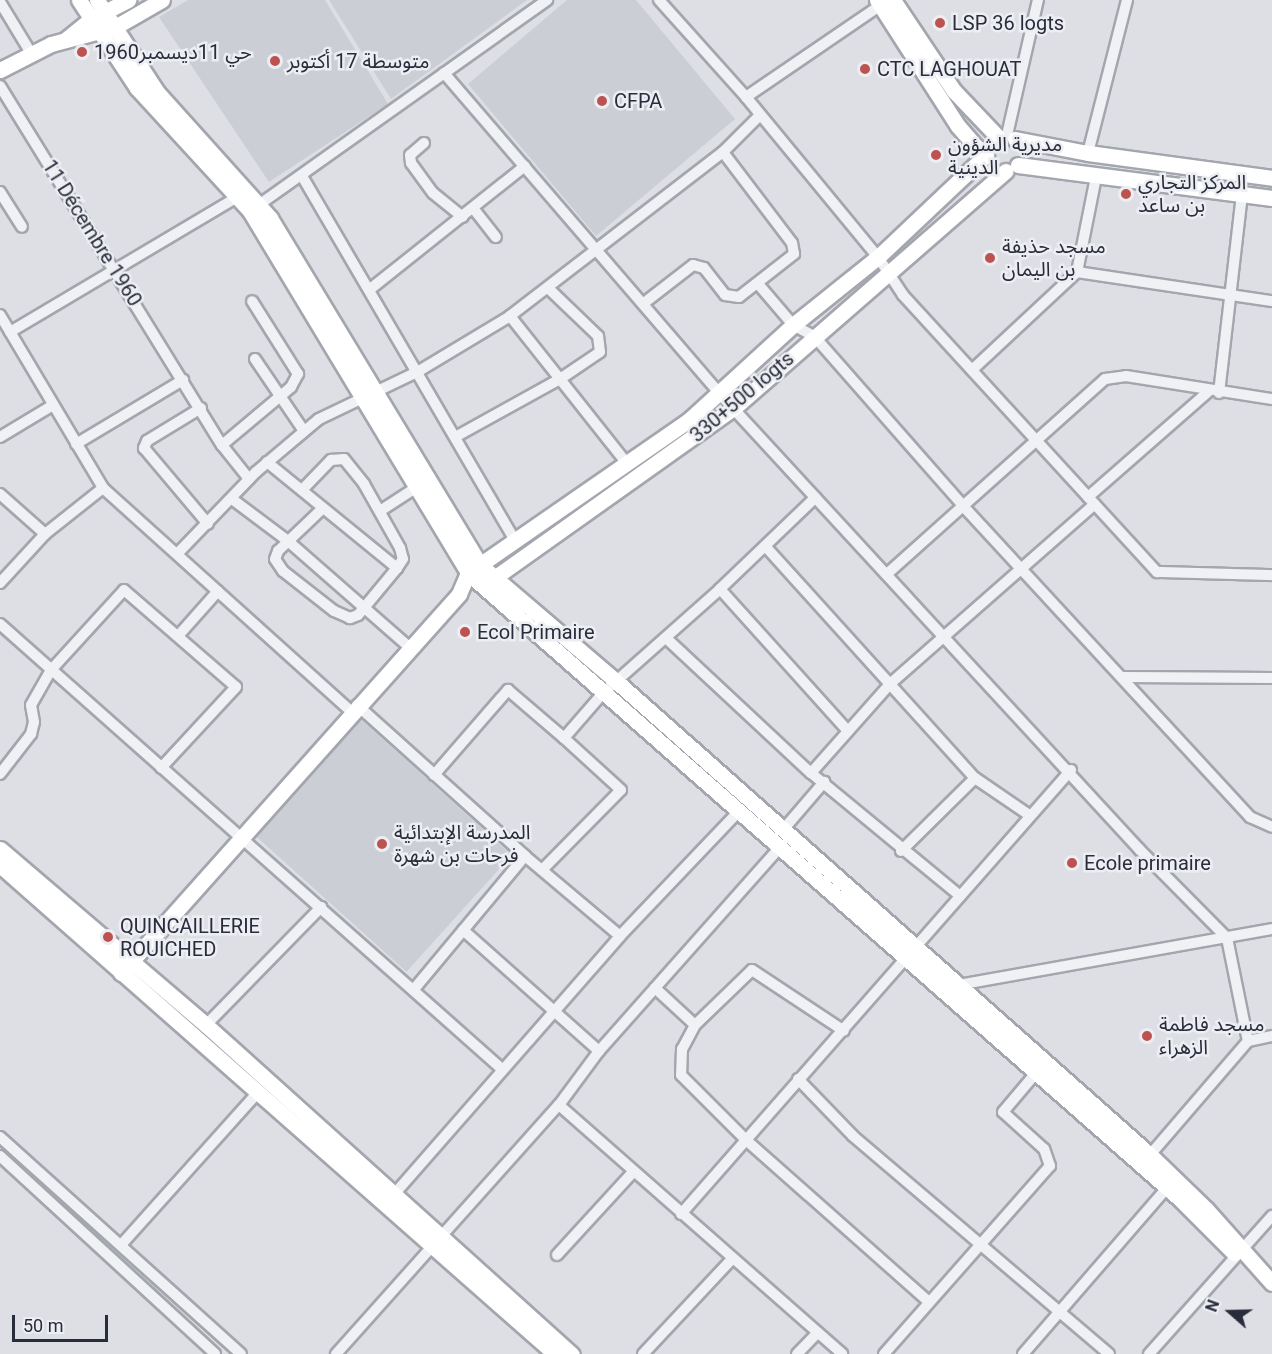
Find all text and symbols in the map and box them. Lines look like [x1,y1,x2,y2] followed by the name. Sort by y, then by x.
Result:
[952,11,1064,35] place label: LSP 36 logts
[933,16,947,30] marker: LSP 36 logts
[94,40,252,64] place label: حي 11ديسمبر1960
[75,45,89,59] marker: حي 11ديسمبر1960
[287,49,430,73] place label: متوسطة 17 أكتوبر
[268,54,282,68] marker: متوسطة 17 أكتوبر
[877,57,1021,81] place label: CTC LAGHOUAT
[858,62,872,76] marker: CTC LAGHOUAT
[614,89,662,113] place label: CFPA
[595,94,609,108] marker: CFPA
[948,132,1062,179] place label: مديرية الشؤون الدينية
[929,148,943,162] marker: مديرية الشؤون الدينية
[37,155,147,311] street label: 11 Décembre 1960
[1138,170,1246,217] place label: المركز التجاري بن ساعد
[1119,187,1133,201] marker: المركز التجاري بن ساعد
[1002,234,1106,281] place label: مسجد حذيفة بن اليمان
[983,251,997,265] marker: مسجد حذيفة بن اليمان
[685,347,799,447] street label: 330+500 logts
[477,620,595,644] place label: Ecol Primaire
[458,625,472,639] marker: Ecol Primaire
[394,820,530,867] place label: المدرسة الإبتدائية فرحات بن شهرة
[375,837,389,851] marker: المدرسة الإبتدائية فرحات بن شهرة
[1084,851,1211,875] place label: Ecole primaire
[1065,856,1079,870] marker: Ecole primaire
[120,914,260,961] place label: QUINCAILLERIE ROUICHED
[101,930,115,944] marker: QUINCAILLERIE ROUICHED
[1159,1012,1264,1059] place label: مسجد فاطمة الزهراء
[1140,1029,1154,1043] marker: مسجد فاطمة الزهراء
[1200,1282,1260,1342] north arrow
[1202,1297,1223,1314] text: N
[15,1303,111,1341] scale bar
[23,1315,63,1336] text: 50 m

